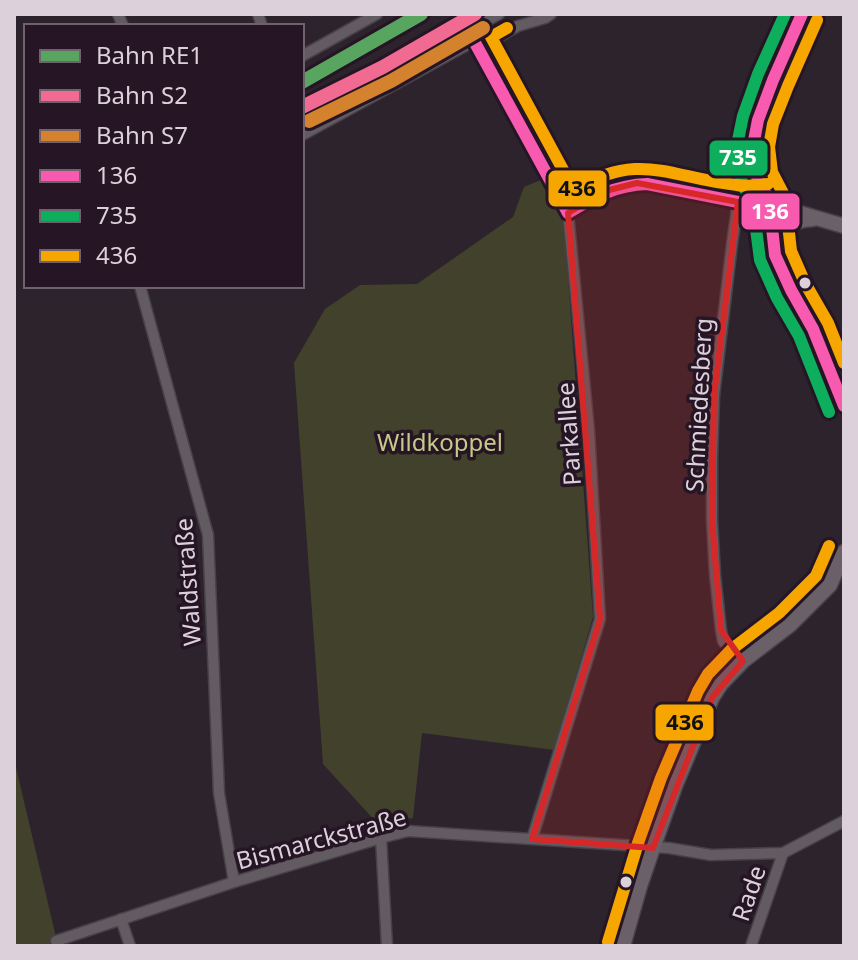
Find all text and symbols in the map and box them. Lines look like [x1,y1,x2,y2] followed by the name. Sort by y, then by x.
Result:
[24,24,304,288] legend
[96,38,203,71] text: Bahn RE1
[96,78,188,111] text: Bahn S2
[96,118,188,151] text: Bahn S7
[708,139,769,177] line badge: 735
[719,141,757,171] text: 735
[96,158,137,191] text: 136
[547,169,608,208] line badge: 436
[558,172,596,202] text: 436
[740,192,801,231] line badge: 136
[751,195,789,225] text: 136
[96,198,137,231] text: 735
[96,238,137,271] text: 436
[797,275,813,291] unlabelled marker
[677,317,719,493] street label: Schmiedesberg
[548,381,588,487] street label: Parkallee
[377,425,503,458] park label: Wildkoppel
[166,517,208,647] street label: Waldstraße
[654,703,715,742] line badge: 436
[666,706,704,736] text: 436
[232,799,410,877] street label: Bismarckstraße
[723,861,773,925] street label: Rade
[618,874,634,890] unlabelled marker

